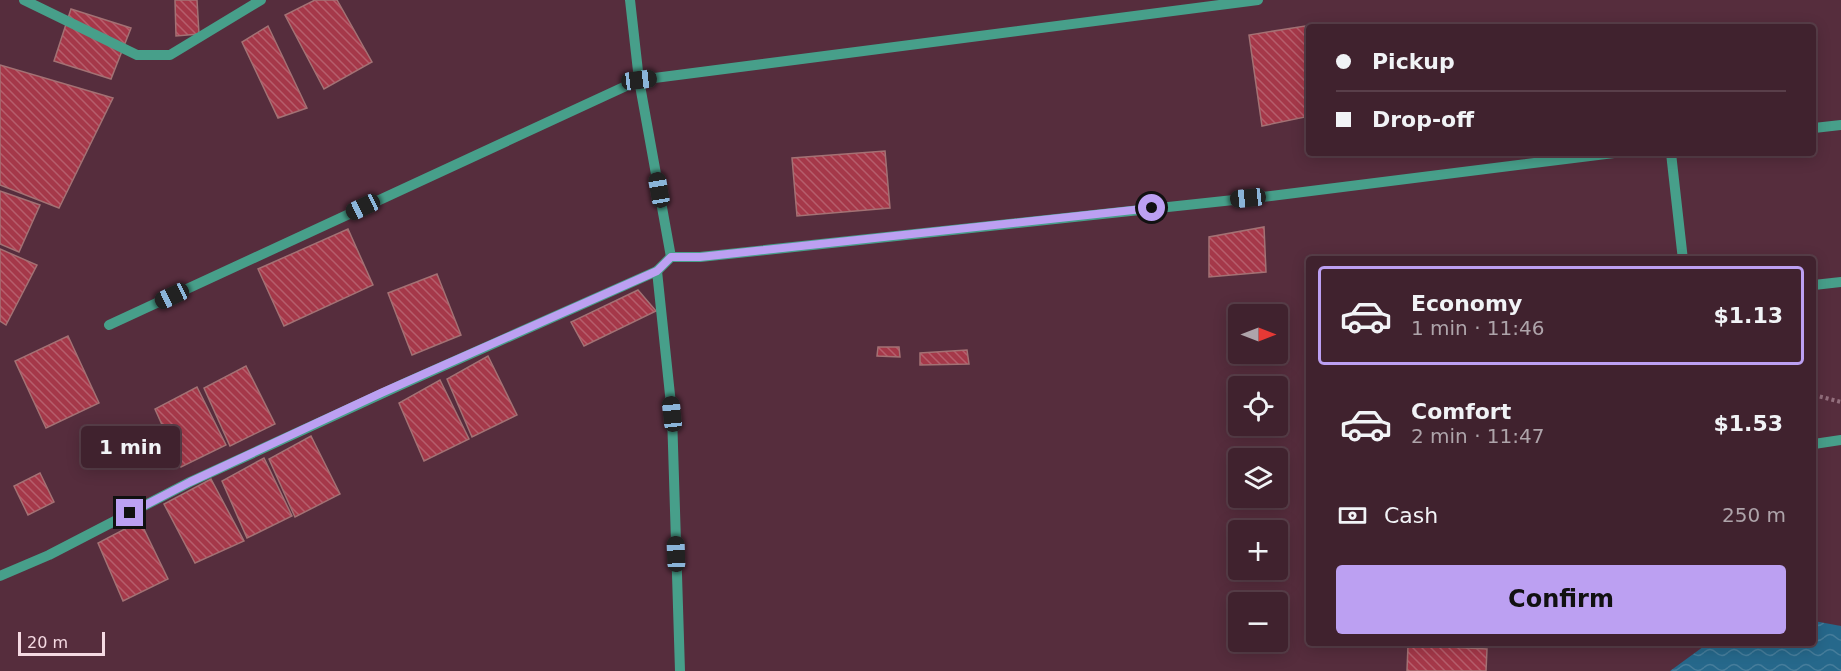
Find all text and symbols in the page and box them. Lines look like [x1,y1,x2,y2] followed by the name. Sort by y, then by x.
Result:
[1372,49,1455,74] text: Pickup
[620,69,658,91] car
[1372,107,1474,132] text: Drop-off
[647,171,671,209] car
[1229,187,1267,209] car
[343,191,383,223] car
[1138,194,1165,221] route start
[152,280,192,312] car
[1339,289,1393,343] icon: car
[1411,291,1522,316] text: Economy
[1713,303,1783,328] text: $1.13
[1228,304,1288,364] north arrow
[1228,304,1288,652] map controls
[1411,316,1545,340] text: 1 min · 11:46
[1228,376,1288,436] button: locate
[661,395,683,433] car
[1339,397,1393,451] icon: car
[1411,399,1511,424] text: Comfort
[1713,411,1783,436] text: $1.53
[1411,424,1545,448] text: 2 min · 11:47
[80,426,180,468] callout: 1 min
[99,435,162,459] text: 1 min
[1228,448,1288,508] button: layers
[116,499,143,526] route end
[1336,499,1369,532] icon: cash
[1384,503,1438,528] text: Cash
[1722,503,1786,527] text: 250 m
[1228,520,1288,580] button: +
[666,536,686,572] car
[1336,565,1786,634] button: Confirm
[1228,592,1288,652] button: −
[18,629,105,656] scale bar
[27,633,68,652] text: 20 m

